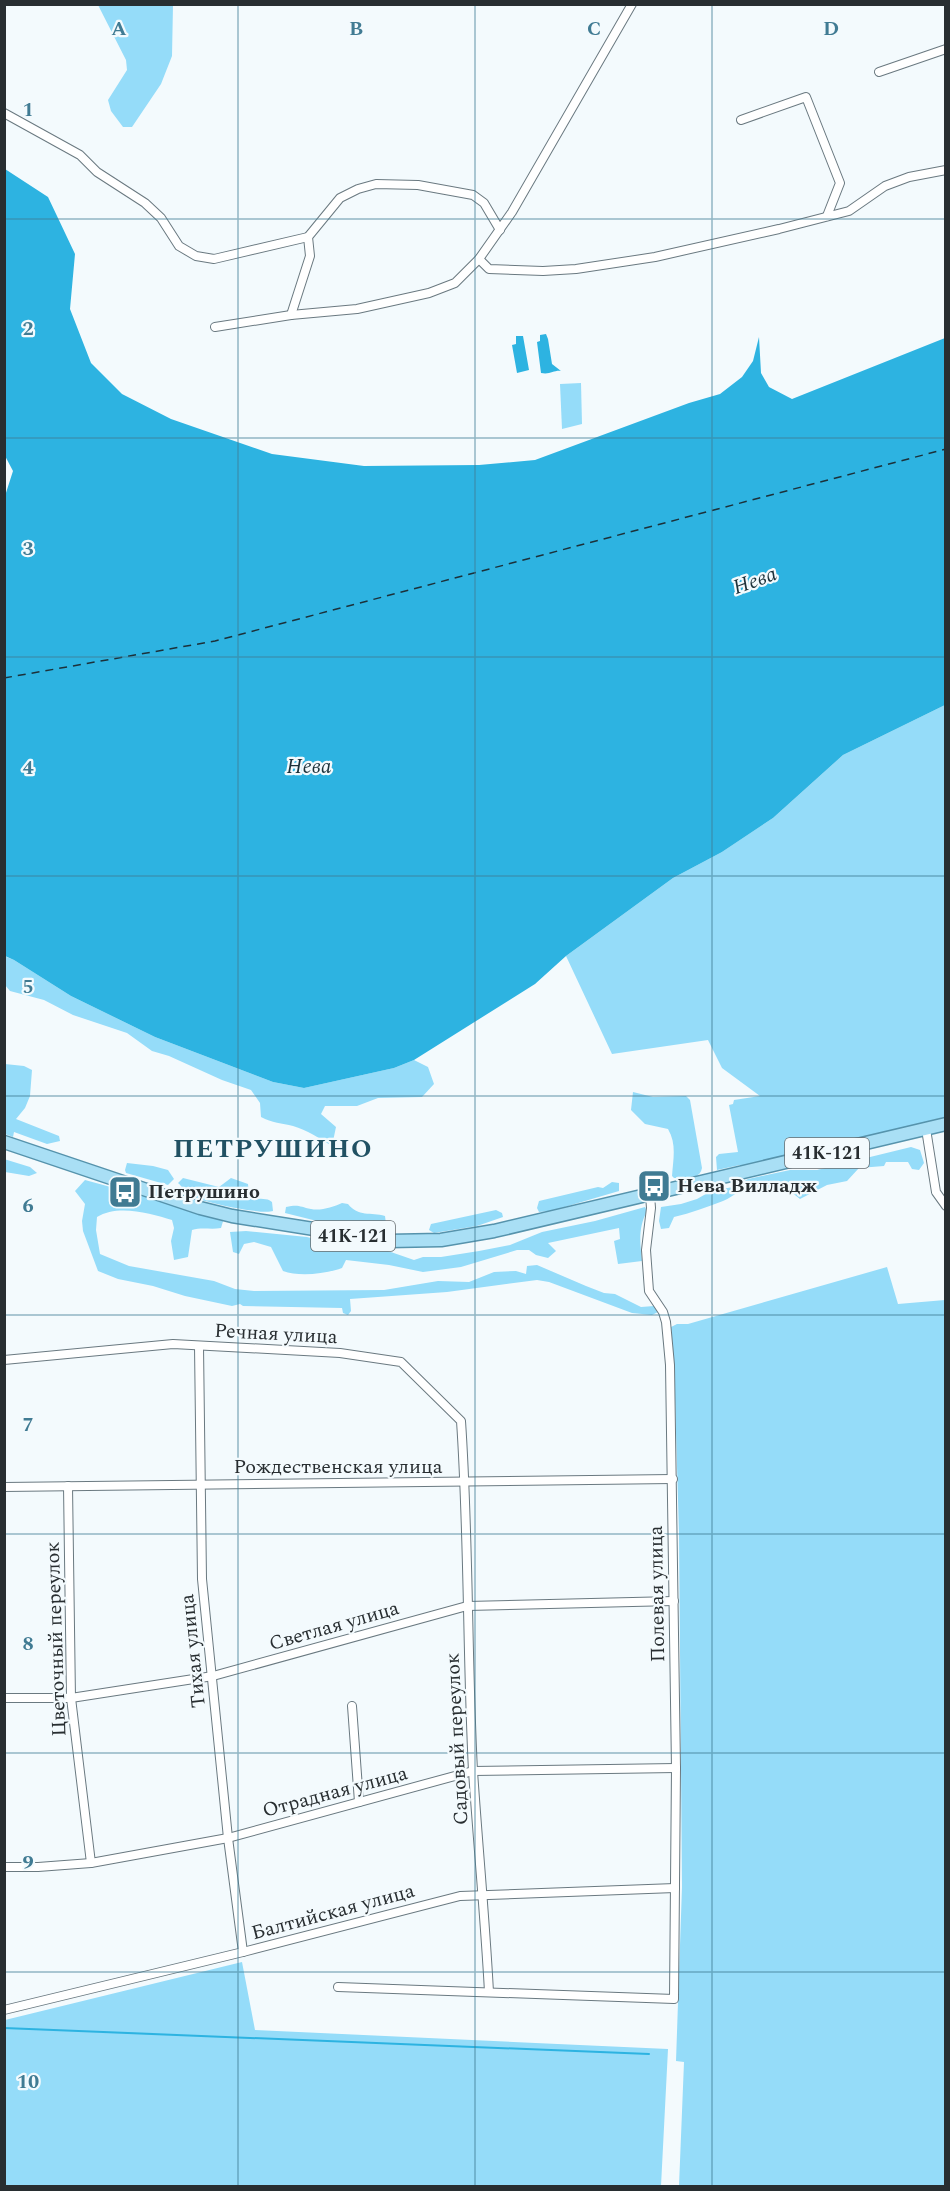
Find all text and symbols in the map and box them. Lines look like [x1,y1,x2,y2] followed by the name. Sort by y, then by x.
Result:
[111,14,127,44] text: A
[349,14,363,44] text: B
[587,14,601,44] text: C
[823,14,839,44] text: D
[22,95,34,125] text: 1
[22,314,34,344] text: 2
[22,534,34,564] text: 3
[728,558,782,604] water label: Нева
[287,751,332,783] water label: Нева
[22,753,34,783] text: 4
[22,972,34,1002] text: 5
[173,1129,373,1169] district label: ПЕТРУШИНО
[785,1138,869,1168] road number: 41К-121
[636,1168,672,1204] bus stop icon: Нева Вилладж
[677,1171,817,1201] place label: Нева Вилладж
[107,1174,143,1210] bus stop icon: Петрушино
[148,1177,260,1207] place label: Петрушино
[22,1191,34,1221] text: 6
[311,1221,395,1251] road number: 41К-121
[214,1316,339,1352] street label: Речная улица
[22,1410,34,1440] text: 7
[233,1452,443,1482] street label: Рождественская улица
[641,1525,673,1663] street label: Полевая улица
[38,1541,74,1737] street label: Цветочный переулок
[172,1592,214,1709] street label: Тихая улица
[265,1593,403,1659] street label: Светлая улица
[22,1629,34,1659] text: 8
[438,1652,476,1826] street label: Садовый переулок
[259,1758,411,1826] street label: Отрадная улица
[22,1848,34,1878] text: 9
[248,1876,418,1948] street label: Балтийская улица
[17,2067,39,2097] text: 10

